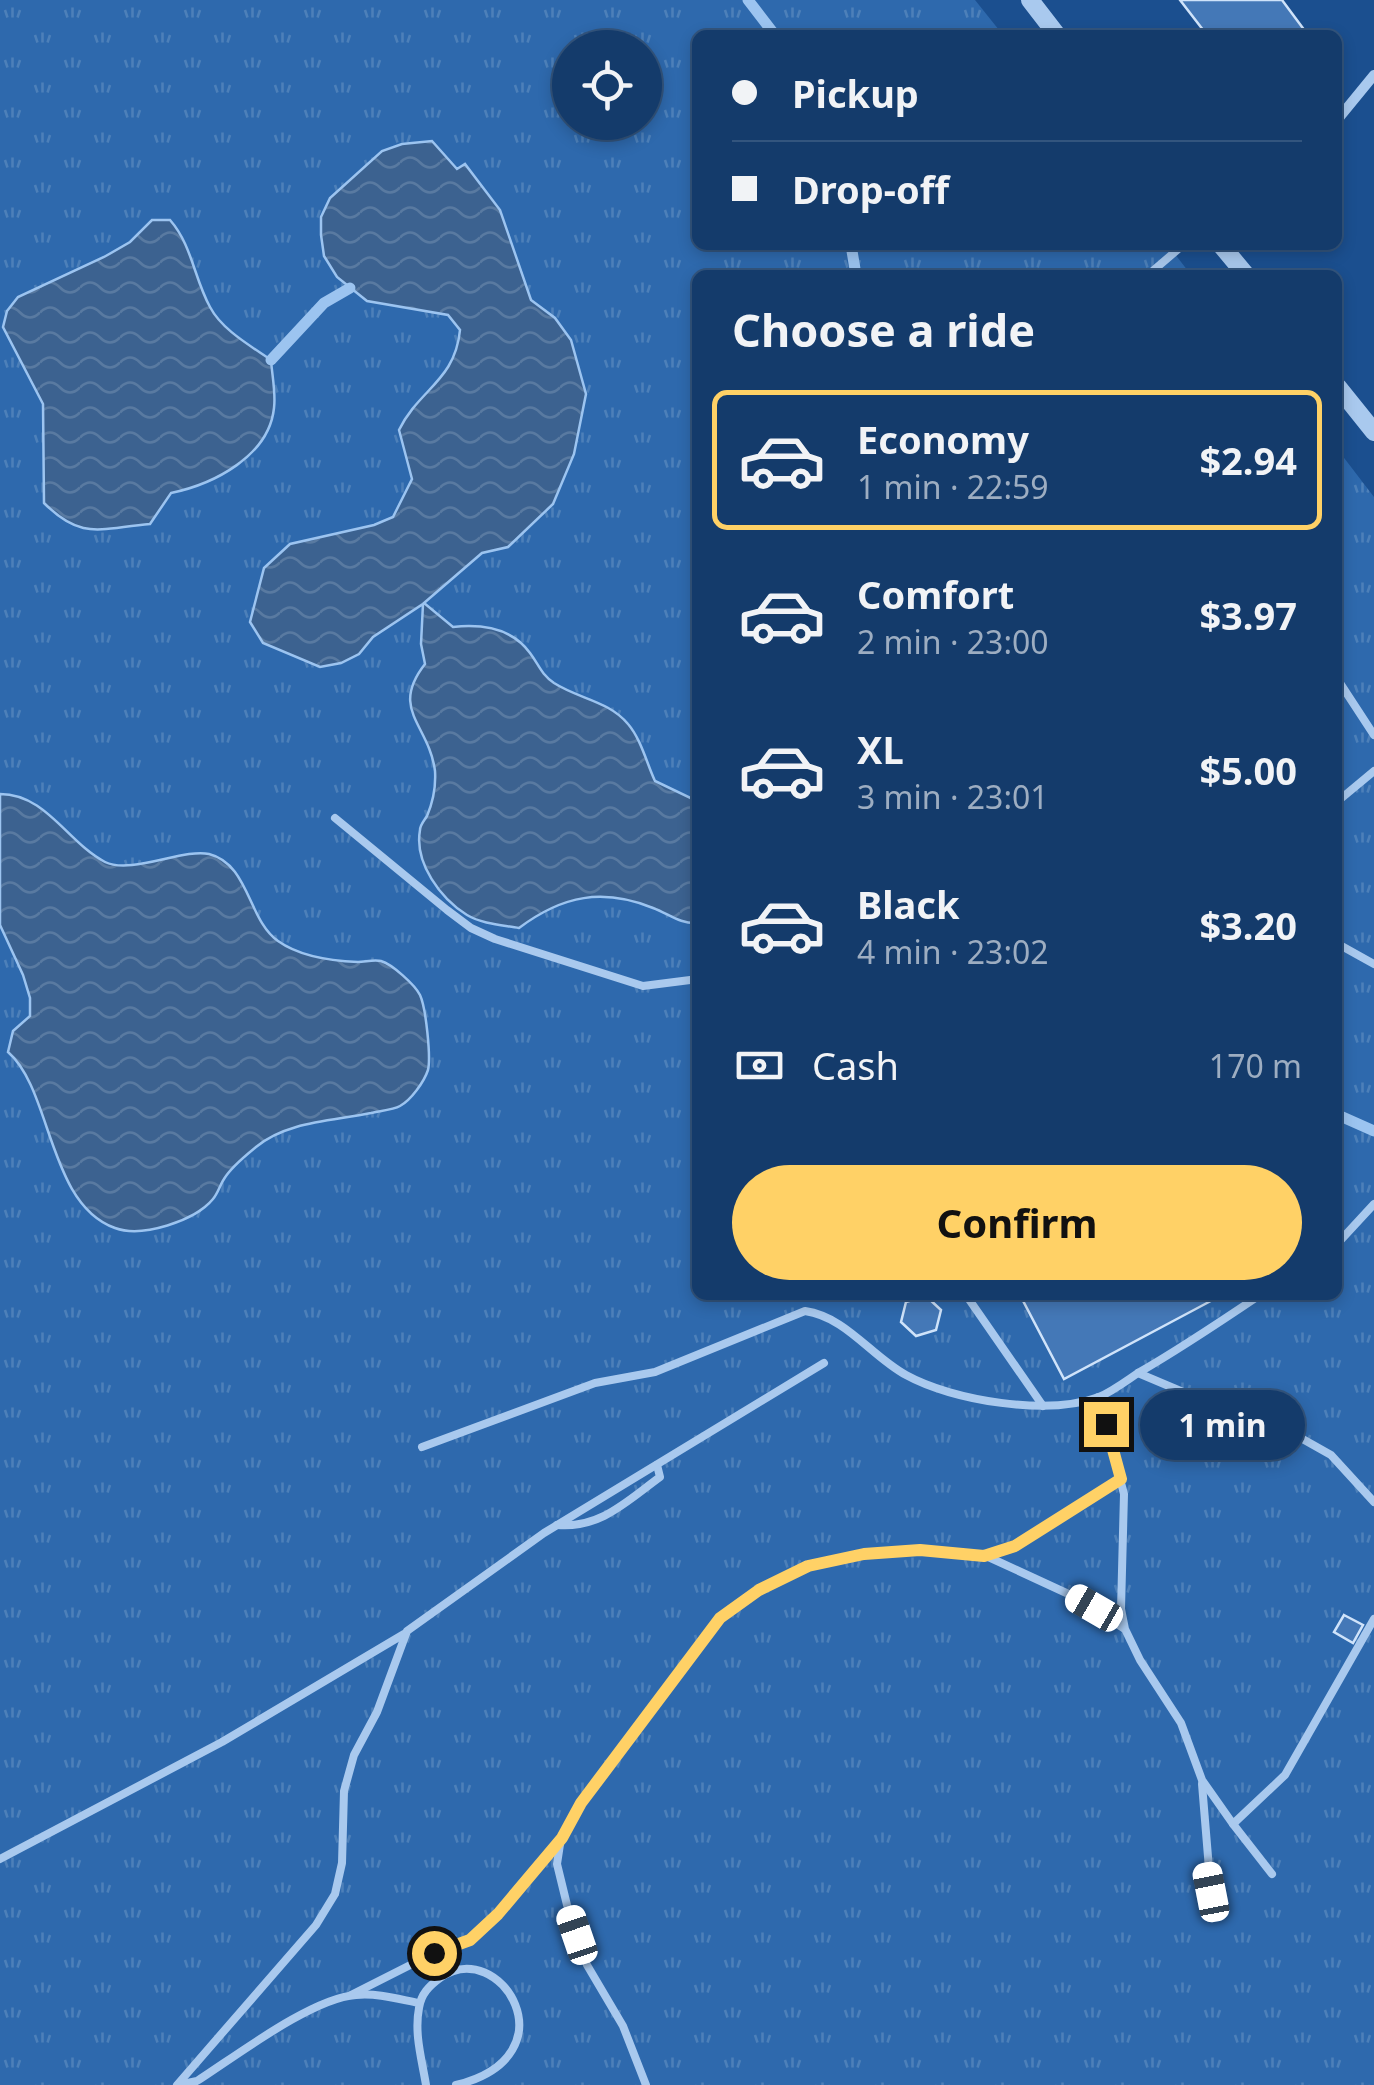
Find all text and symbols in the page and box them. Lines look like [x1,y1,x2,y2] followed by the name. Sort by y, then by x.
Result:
[552,30,662,140] map controls
[552,30,662,140] button: locate
[792,67,919,119] text: Pickup
[792,163,949,215] text: Drop-off
[732,299,1035,360] text: Choose a ride
[857,413,1029,465] text: Economy
[737,415,827,505] icon: car
[1199,434,1297,486] text: $2.94
[857,465,1049,508] text: 1 min · 22:59
[857,568,1014,620] text: Comfort
[737,570,827,660] icon: car
[1199,589,1297,641] text: $3.97
[857,620,1049,663] text: 2 min · 23:00
[857,723,904,775] text: XL
[737,725,827,815] icon: car
[1199,744,1297,796] text: $5.00
[857,775,1049,818] text: 3 min · 23:01
[857,878,960,930] text: Black
[737,880,827,970] icon: car
[1199,899,1297,951] text: $3.20
[857,930,1049,973] text: 4 min · 23:02
[732,1038,787,1093] icon: cash
[812,1039,899,1091] text: Cash
[1209,1044,1302,1087] text: 170 m
[732,1165,1302,1280] button: Confirm
[1141,1389,1306,1459] callout: 1 min
[1084,1402,1129,1447] route end
[1178,1403,1267,1446] text: 1 min
[1061,1580,1127,1636] car
[1191,1860,1231,1924] car
[553,1902,601,1968] car
[412,1931,457,1976] route start

